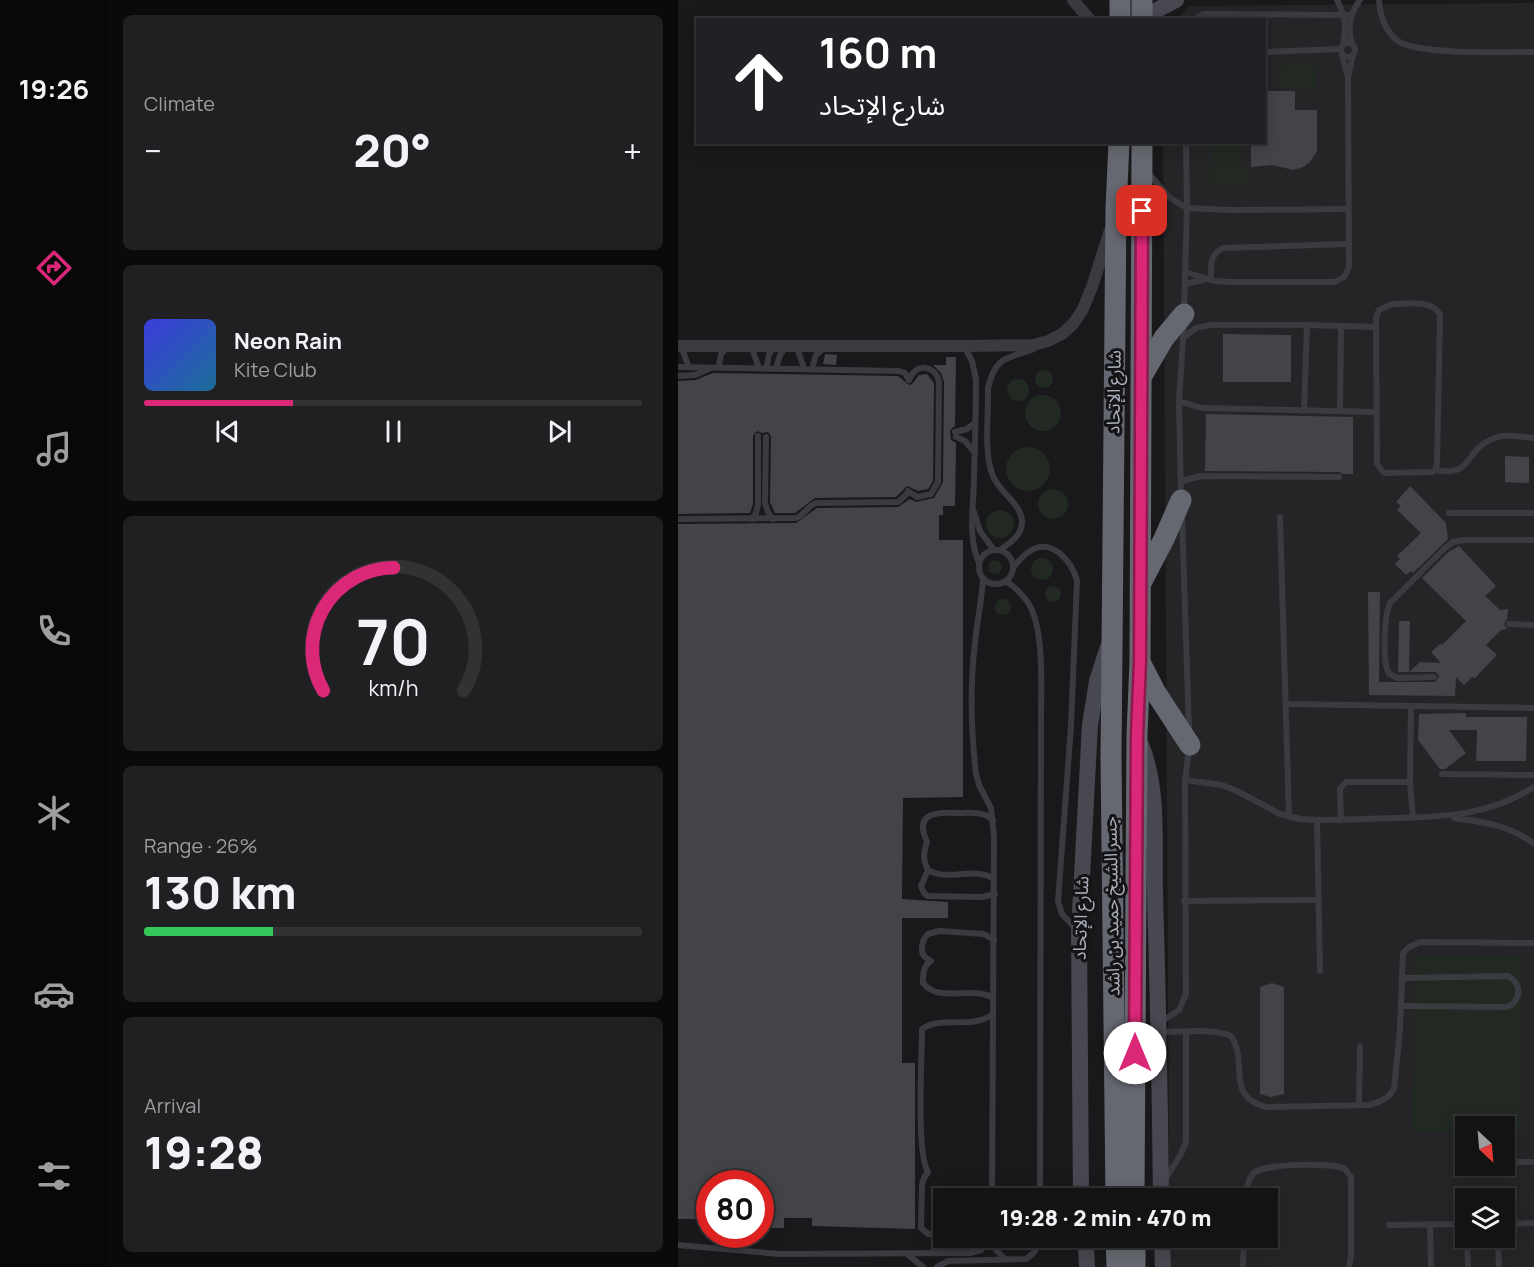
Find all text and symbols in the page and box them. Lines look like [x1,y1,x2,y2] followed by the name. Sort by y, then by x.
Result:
[819,23,937,81] text: 160 m
[720,42,798,120] icon: ahead
[19,70,89,107] text: 19:26
[819,86,945,123] text: شارع الإتحاد
[144,90,215,117] text: Climate
[354,119,431,181] text: 20°
[144,128,162,173] text: −
[623,128,642,173] text: +
[1116,185,1167,236] pin
[1125,194,1158,227] icon: arrive
[33,247,75,289] icon: directions
[234,326,342,356] text: Neon Rain
[1100,350,1129,434] street label: شارع الإتحاد
[234,356,317,383] text: Kite Club
[211,415,244,448] icon: previous
[377,415,410,448] icon: pause
[543,415,576,448] icon: next
[33,428,75,470] icon: music
[356,598,430,684] text: 70
[33,610,75,652] icon: phone
[368,673,418,702] text: km/h
[33,792,75,834] icon: climate
[1097,816,1127,996] street label: جسر الشيخ حميد بن راشد
[144,832,258,859] text: Range · 26%
[144,861,296,923] text: 130 km
[1067,876,1096,961] street label: شارع الإتحاد
[33,973,75,1015] icon: car
[1103,1021,1167,1085] position arrow
[144,1092,201,1119] text: Arrival
[1455,1116,1515,1176] north arrow
[1455,1116,1515,1248] map controls
[144,1121,264,1183] text: 19:28
[33,1155,75,1197] icon: filters
[696,1170,774,1248] speed limit sign: 80
[1455,1188,1515,1248] button: layers
[1000,1203,1211,1233] text: 19:28 · 2 min · 470 m

